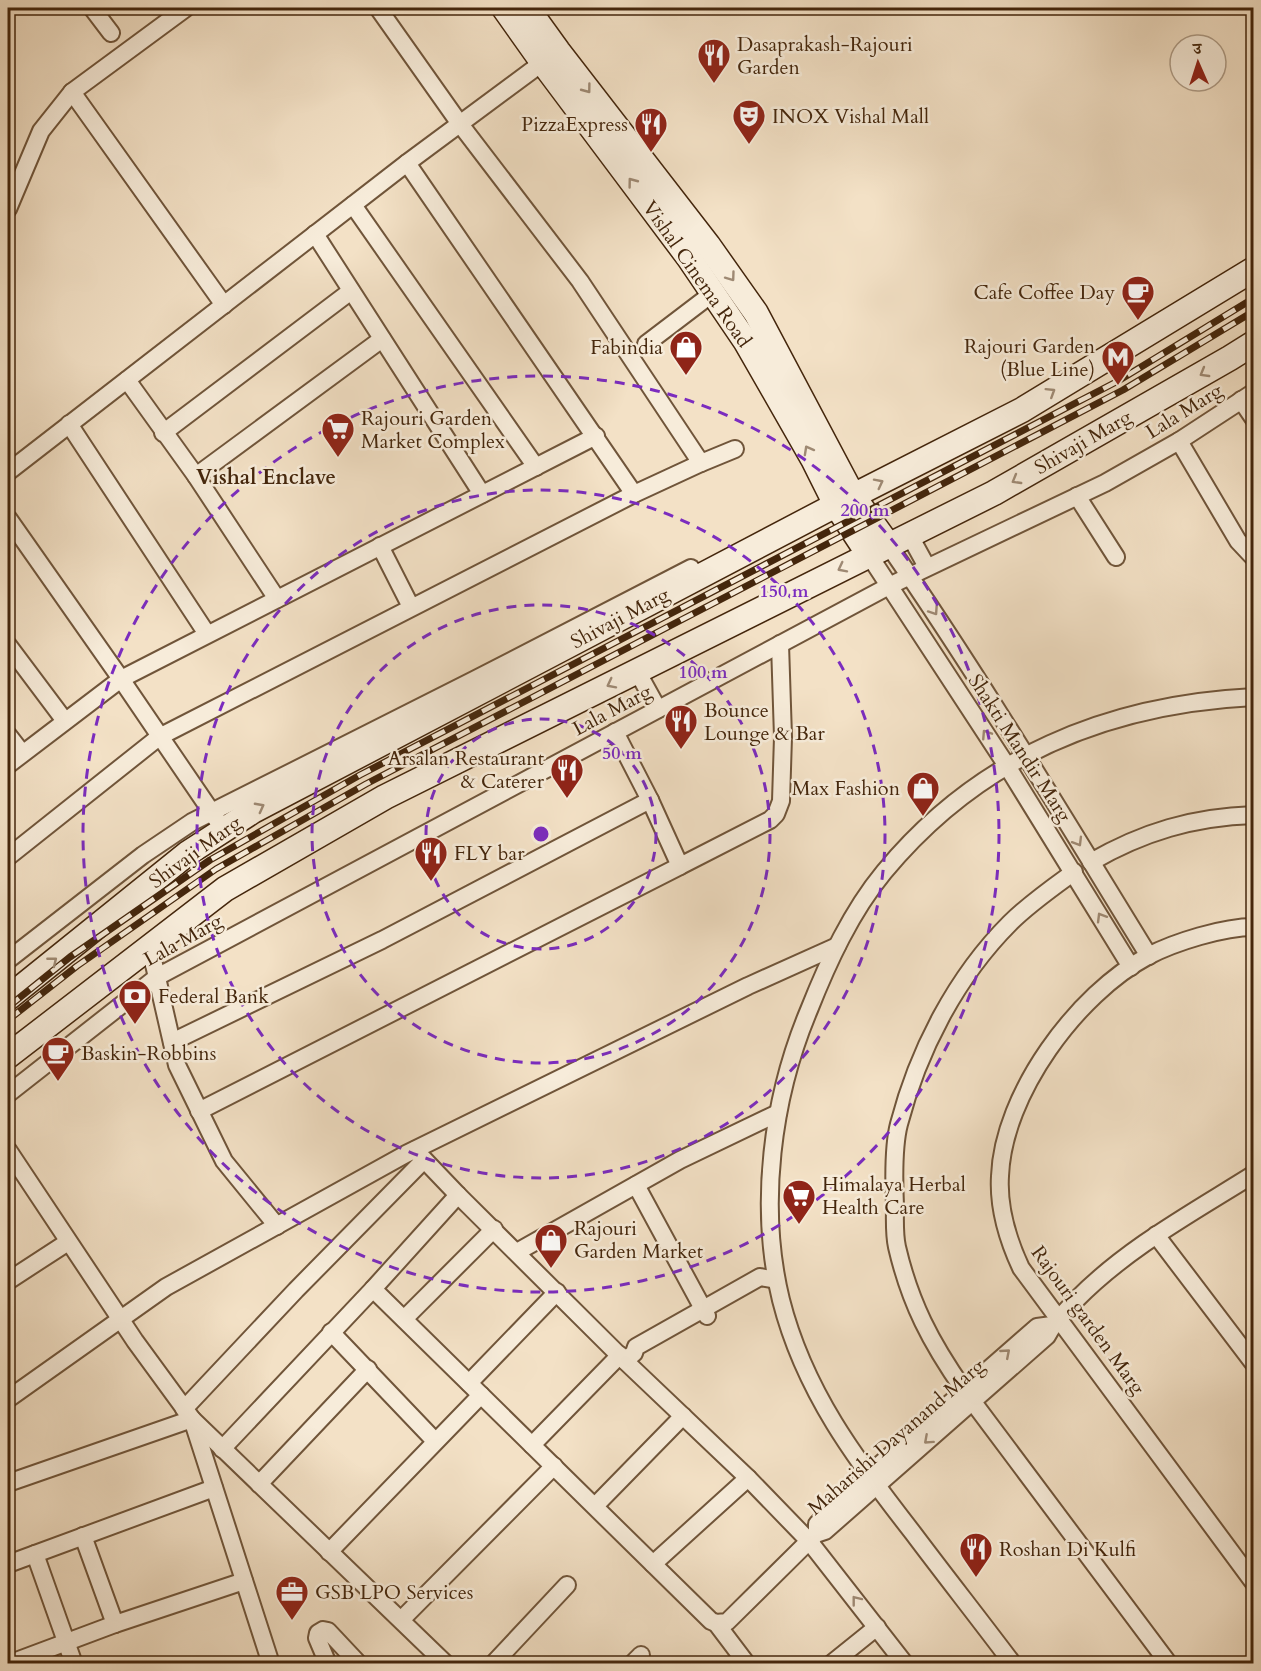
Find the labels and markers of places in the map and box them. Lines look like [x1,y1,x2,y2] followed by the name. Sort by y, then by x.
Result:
[737,31,913,81] place label: Dasaprakash-Rajouri Garden
[696,37,732,84] restaurant icon: Dasaprakash-Rajouri Garden
[731,98,767,145] theatre icon: INOX Vishal Mall
[772,103,929,130] place label: INOX Vishal Mall
[633,106,669,153] restaurant icon: PizzaExpress
[521,111,628,138] place label: PizzaExpress
[1120,274,1156,321] cafe icon: Cafe Coffee Day
[973,279,1115,306] place label: Cafe Coffee Day
[668,329,704,376] shop icon: Fabindia
[964,333,1096,383] place label: Rajouri Garden (Blue Line)
[590,334,663,361] place label: Fabindia
[1100,339,1136,386] metro station icon: Rajouri Garden (Blue Line)
[361,405,505,455] place label: Rajouri Garden Market Complex
[320,411,356,458] supermarket icon: Rajouri Garden Market Complex
[704,697,825,747] place label: Bounce Lounge & Bar
[663,703,699,750] restaurant icon: Bounce Lounge & Bar
[387,745,545,795] place label: Arsalan Restaurant & Caterer
[549,752,585,799] restaurant icon: Arsalan Restaurant & Caterer
[905,770,941,817] shop icon: Max Fashion
[792,775,901,802] place label: Max Fashion
[531,824,551,844] centre of rings
[413,835,449,882] restaurant icon: FLY bar
[454,840,525,867] place label: FLY bar
[117,978,153,1025] bank icon: Federal Bank
[158,983,269,1010] place label: Federal Bank
[40,1035,76,1082] cafe icon: Baskin-Robbins
[81,1040,216,1067] place label: Baskin-Robbins
[822,1171,966,1221] place label: Himalaya Herbal Health Care
[781,1178,817,1225] supermarket icon: Himalaya Herbal Health Care
[574,1215,704,1265] place label: Rajouri Garden Market
[533,1222,569,1269] shop icon: Rajouri Garden Market
[958,1531,994,1578] restaurant icon: Roshan Di Kulfi
[999,1536,1136,1563] place label: Roshan Di Kulfi
[274,1574,310,1621] office icon: GSB LPO Services
[315,1579,473,1606] place label: GSB LPO Services

